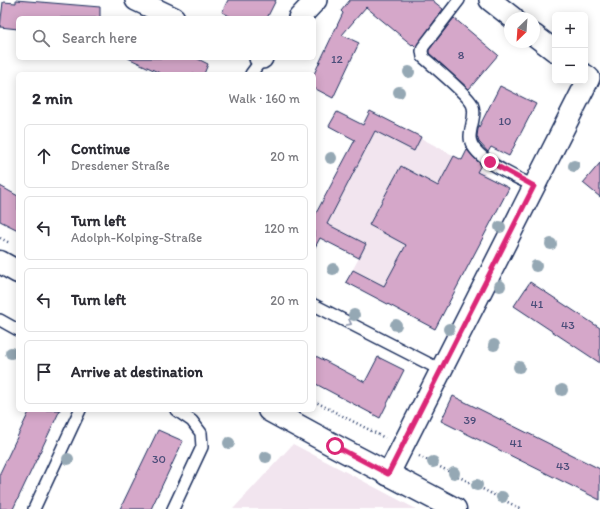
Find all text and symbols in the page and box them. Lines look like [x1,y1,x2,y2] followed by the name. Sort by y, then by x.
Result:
[504,12,540,48] north arrow
[552,12,588,84] map controls
[552,12,588,48] button: +
[16,16,316,60] search box
[30,27,52,49] icon: search
[62,29,137,47] text: Search here
[458,48,465,62] house number: 8
[552,48,588,84] button: −
[331,52,344,66] house number: 12
[32,88,72,108] text: 2 min
[229,91,300,106] text: Walk · 160 m
[499,114,511,128] house number: 10
[71,140,130,158] text: Continue
[33,145,55,167] icon: ahead
[270,149,299,164] text: 20 m
[481,153,499,171] route end
[71,158,170,173] text: Dresdener Straße
[71,212,126,230] text: Turn left
[33,217,55,239] icon: left
[264,221,299,236] text: 120 m
[71,230,202,245] text: Adolph-Kolping-Straße
[33,289,55,311] icon: left
[71,291,126,309] text: Turn left
[270,293,299,308] text: 20 m
[531,297,544,311] house number: 41
[344,318,352,326] one-way arrow
[561,318,575,332] house number: 43
[33,361,55,383] icon: arrive
[71,363,203,381] text: Arrive at destination
[464,413,476,427] house number: 39
[510,436,523,450] house number: 41
[326,437,344,455] route start
[152,452,166,466] house number: 30
[556,459,570,473] house number: 43

